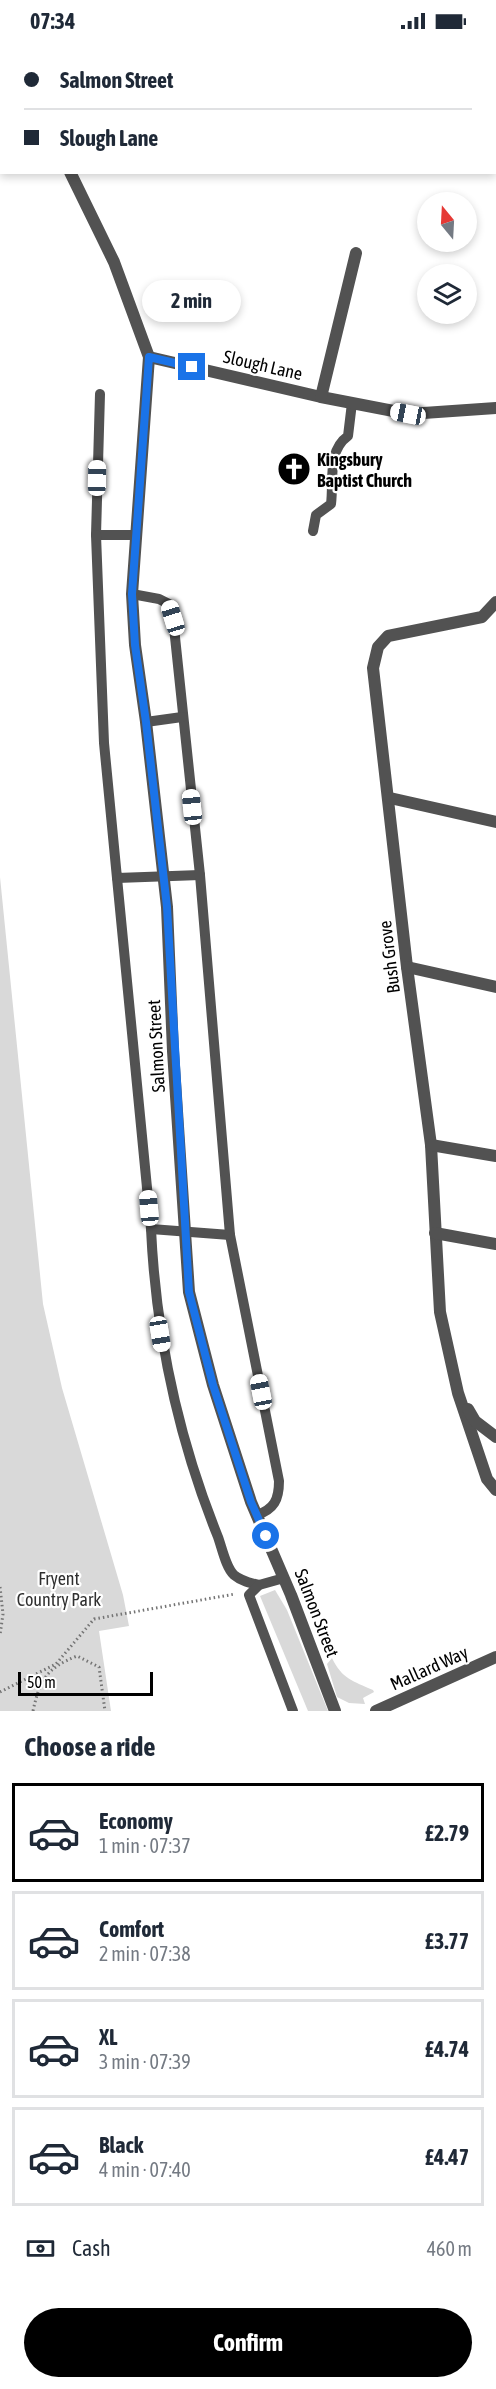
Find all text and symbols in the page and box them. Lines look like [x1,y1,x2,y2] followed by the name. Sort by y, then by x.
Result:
[30,8,75,34] text: 07:34
[60,67,173,93] text: Salmon Street
[60,125,158,151] text: Slough Lane
[417,192,477,252] north arrow
[417,192,477,324] map controls
[417,264,477,324] button: layers
[142,280,242,322] callout: 2 min
[171,289,212,312] text: 2 min
[221,346,305,384] street label: Slough Lane
[178,353,205,380] route end
[389,402,427,426] car
[317,449,412,491] place label: Kingsbury Baptist Church
[276,451,312,487] church icon: Kingsbury Baptist Church
[88,460,106,496] car
[159,598,187,638] car
[181,788,203,826] car
[374,919,404,995] street label: Bush Grove
[143,999,169,1093] street label: Salmon Street
[138,1189,160,1227] car
[148,1315,172,1353] car
[249,1373,273,1411] car
[252,1522,279,1549] route start
[291,1566,343,1660] street label: Salmon Street
[17,1568,101,1610] park label: Fryent Country Park
[387,1642,471,1694] street label: Mallard Way
[18,1669,153,1696] scale bar
[27,1673,56,1691] text: 50 m
[24,1731,156,1762] text: Choose a ride
[27,1806,81,1860] icon: car
[99,1808,173,1834] text: Economy
[425,1820,469,1846] text: £2.79
[99,1834,191,1857] text: 1 min · 07:37
[27,1914,81,1968] icon: car
[99,1916,164,1942] text: Comfort
[425,1928,469,1954] text: £3.77
[99,1942,191,1965] text: 2 min · 07:38
[27,2022,81,2076] icon: car
[99,2024,117,2050] text: XL
[425,2036,469,2062] text: £4.74
[99,2050,191,2073] text: 3 min · 07:39
[27,2130,81,2184] icon: car
[99,2132,143,2158] text: Black
[425,2144,469,2170] text: £4.47
[99,2158,191,2181] text: 4 min · 07:40
[24,2232,57,2265] icon: cash
[72,2235,111,2261] text: Cash
[427,2237,472,2260] text: 460 m
[24,2308,472,2377] button: Confirm

